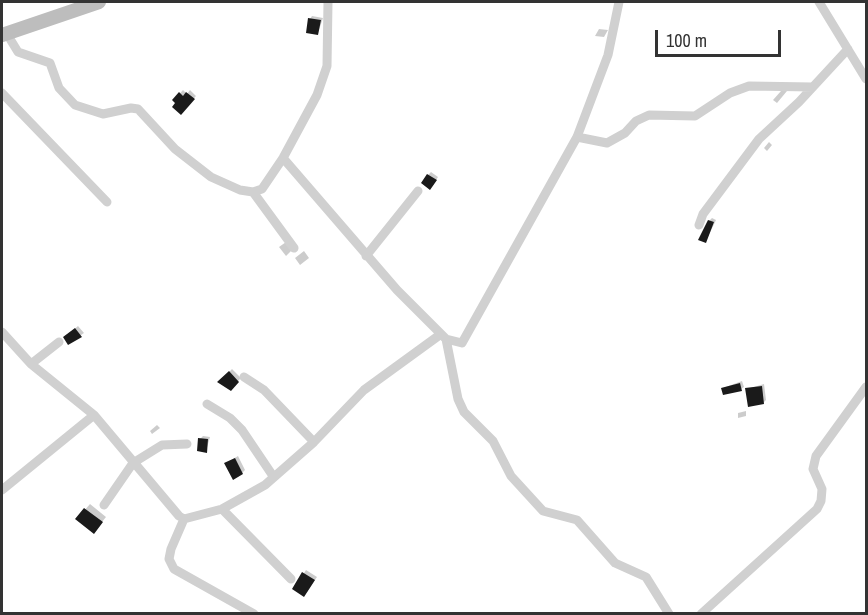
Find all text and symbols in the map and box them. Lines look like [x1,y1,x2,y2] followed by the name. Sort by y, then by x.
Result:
[658,18,784,56] scale bar
[666,28,707,53] text: 100 m

